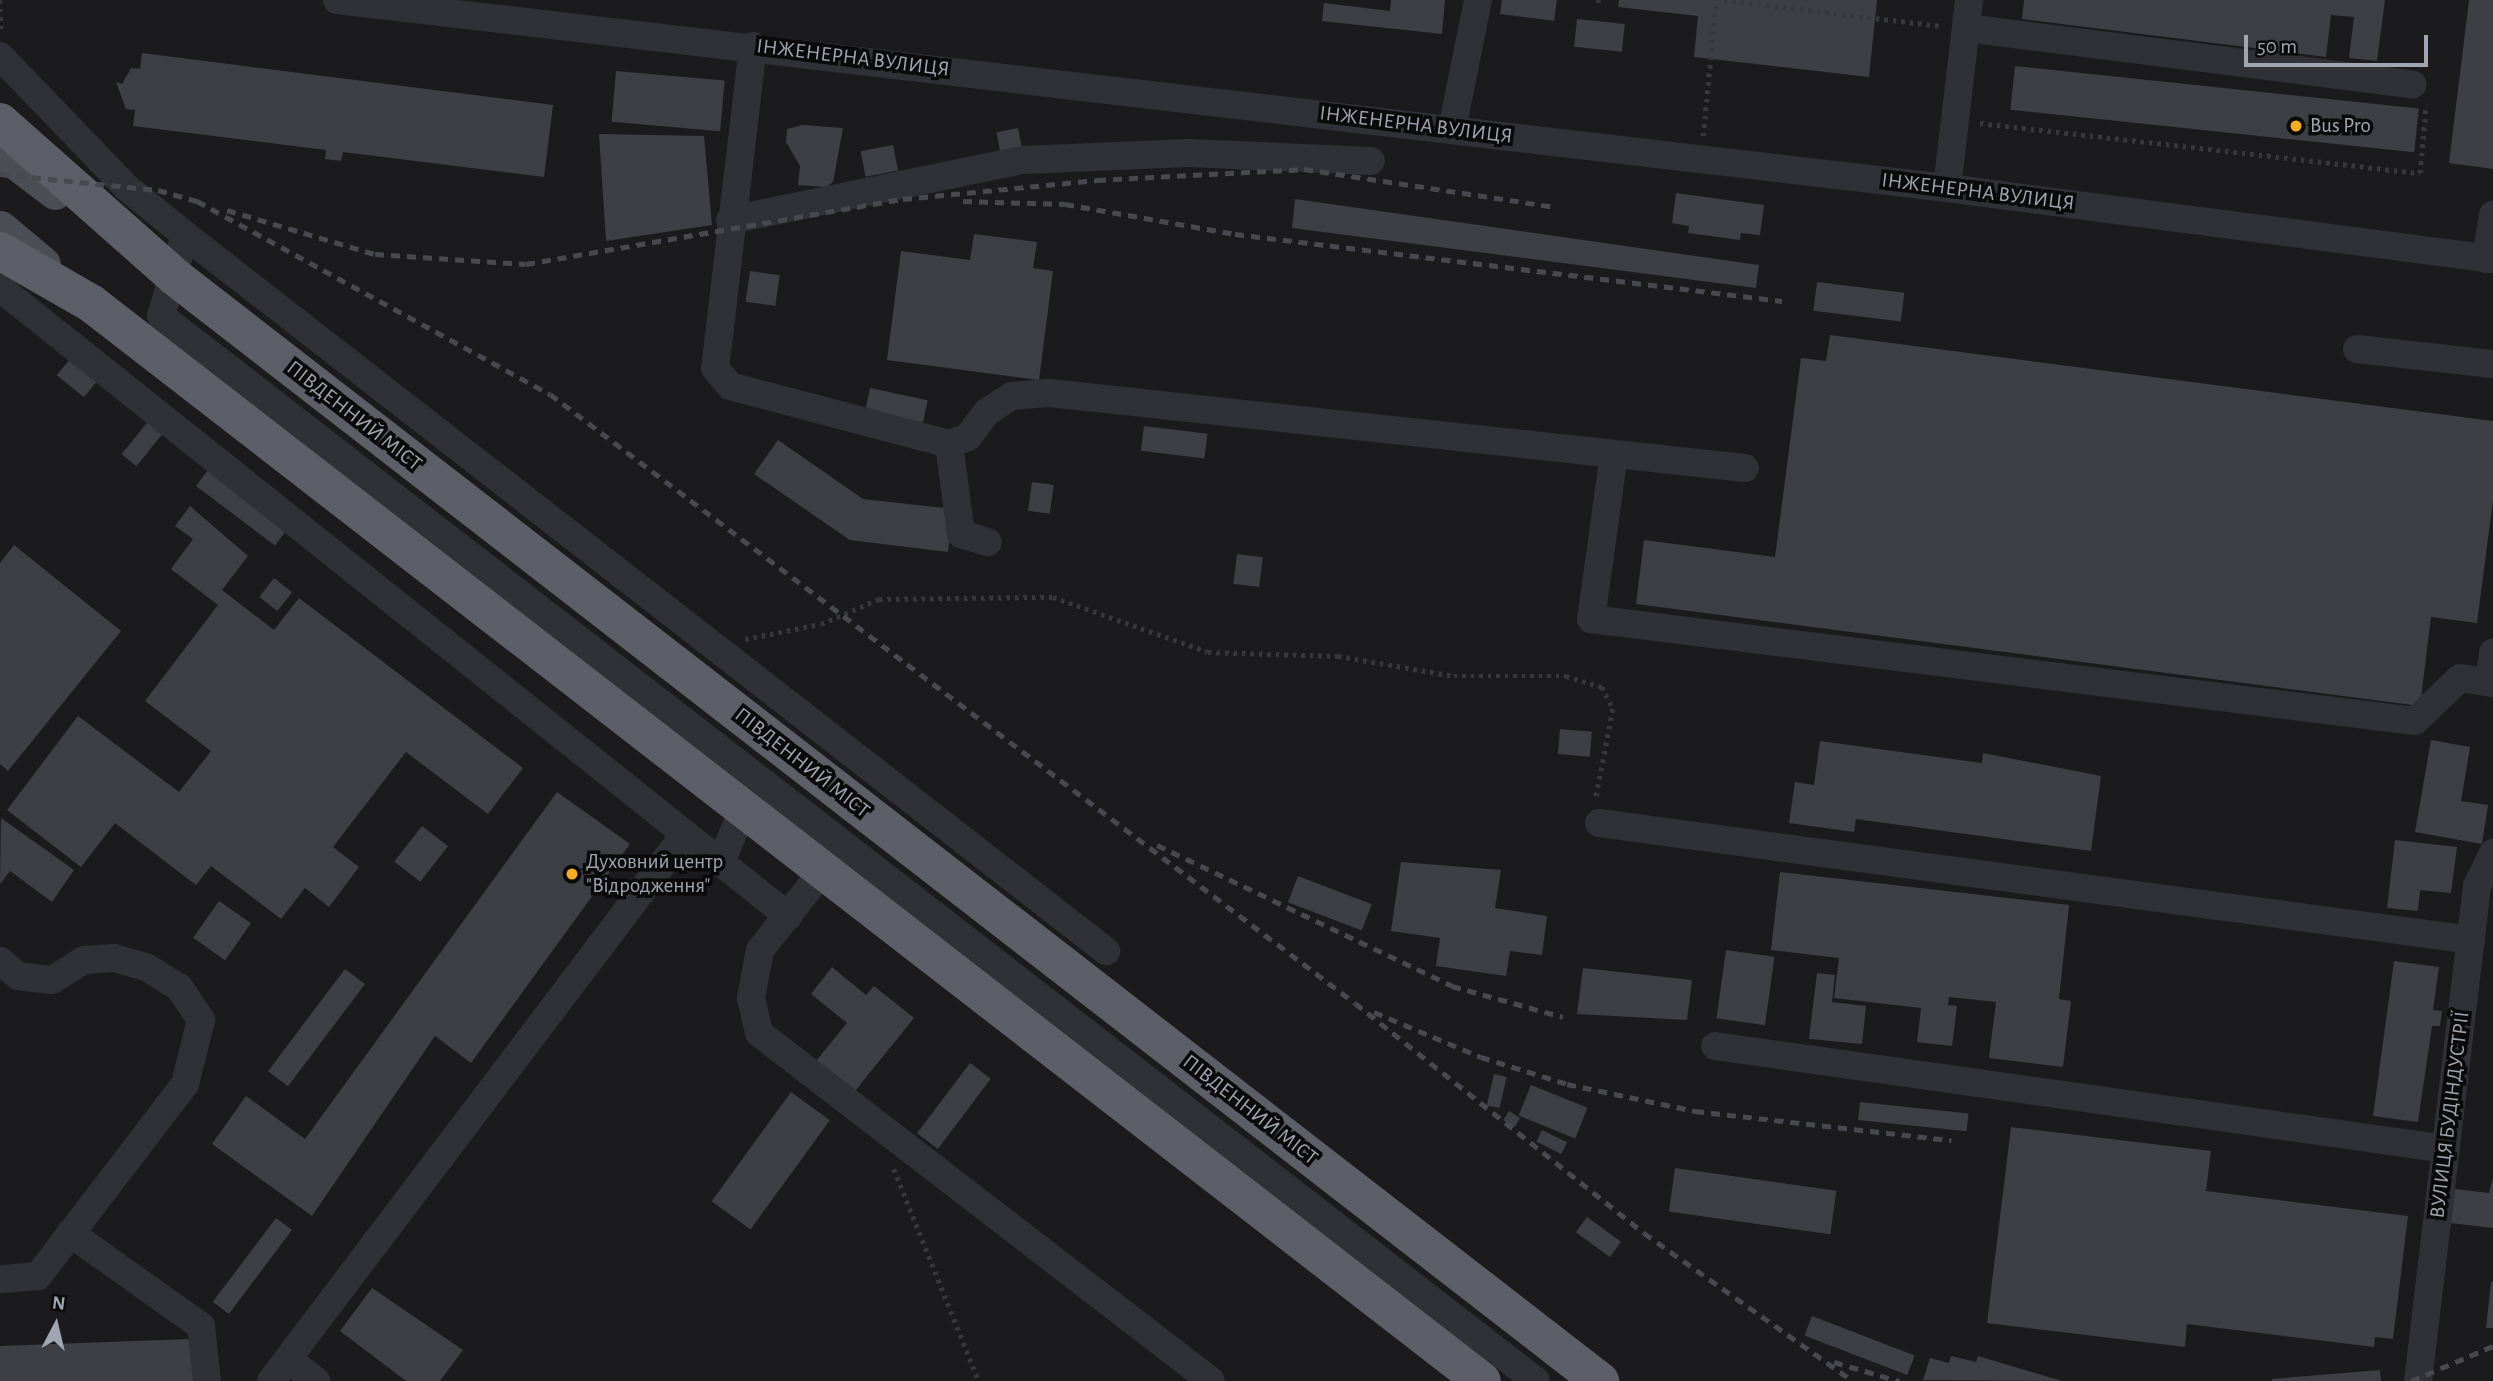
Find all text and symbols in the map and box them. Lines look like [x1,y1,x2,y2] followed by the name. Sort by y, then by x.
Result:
[2248,21,2432,65] scale bar
[755,34,951,82] street label: ІНЖЕНЕРНА ВУЛИЦЯ
[2257,36,2297,57] text: 50 m
[1318,101,1514,149] street label: ІНЖЕНЕРНА ВУЛИЦЯ
[2310,113,2371,139] place label: Bus Pro
[2288,118,2304,134] marker: Bus Pro
[1880,168,2076,216] street label: ІНЖЕНЕРНА ВУЛИЦЯ
[281,355,427,477] street label: ПІВДЕННИЙ МІСТ
[729,702,875,824] street label: ПІВДЕННИЙ МІСТ
[586,849,723,899] place label: Духовний центр "Відродження"
[564,866,580,882] marker: Духовний центр "Відродження"
[2425,1010,2475,1220] street label: ВУЛИЦЯ БУДІНДУСТРІЇ
[1177,1049,1323,1171] street label: ПІВДЕННИЙ МІСТ
[21,1290,91,1360] north arrow
[51,1293,66,1314] text: N

